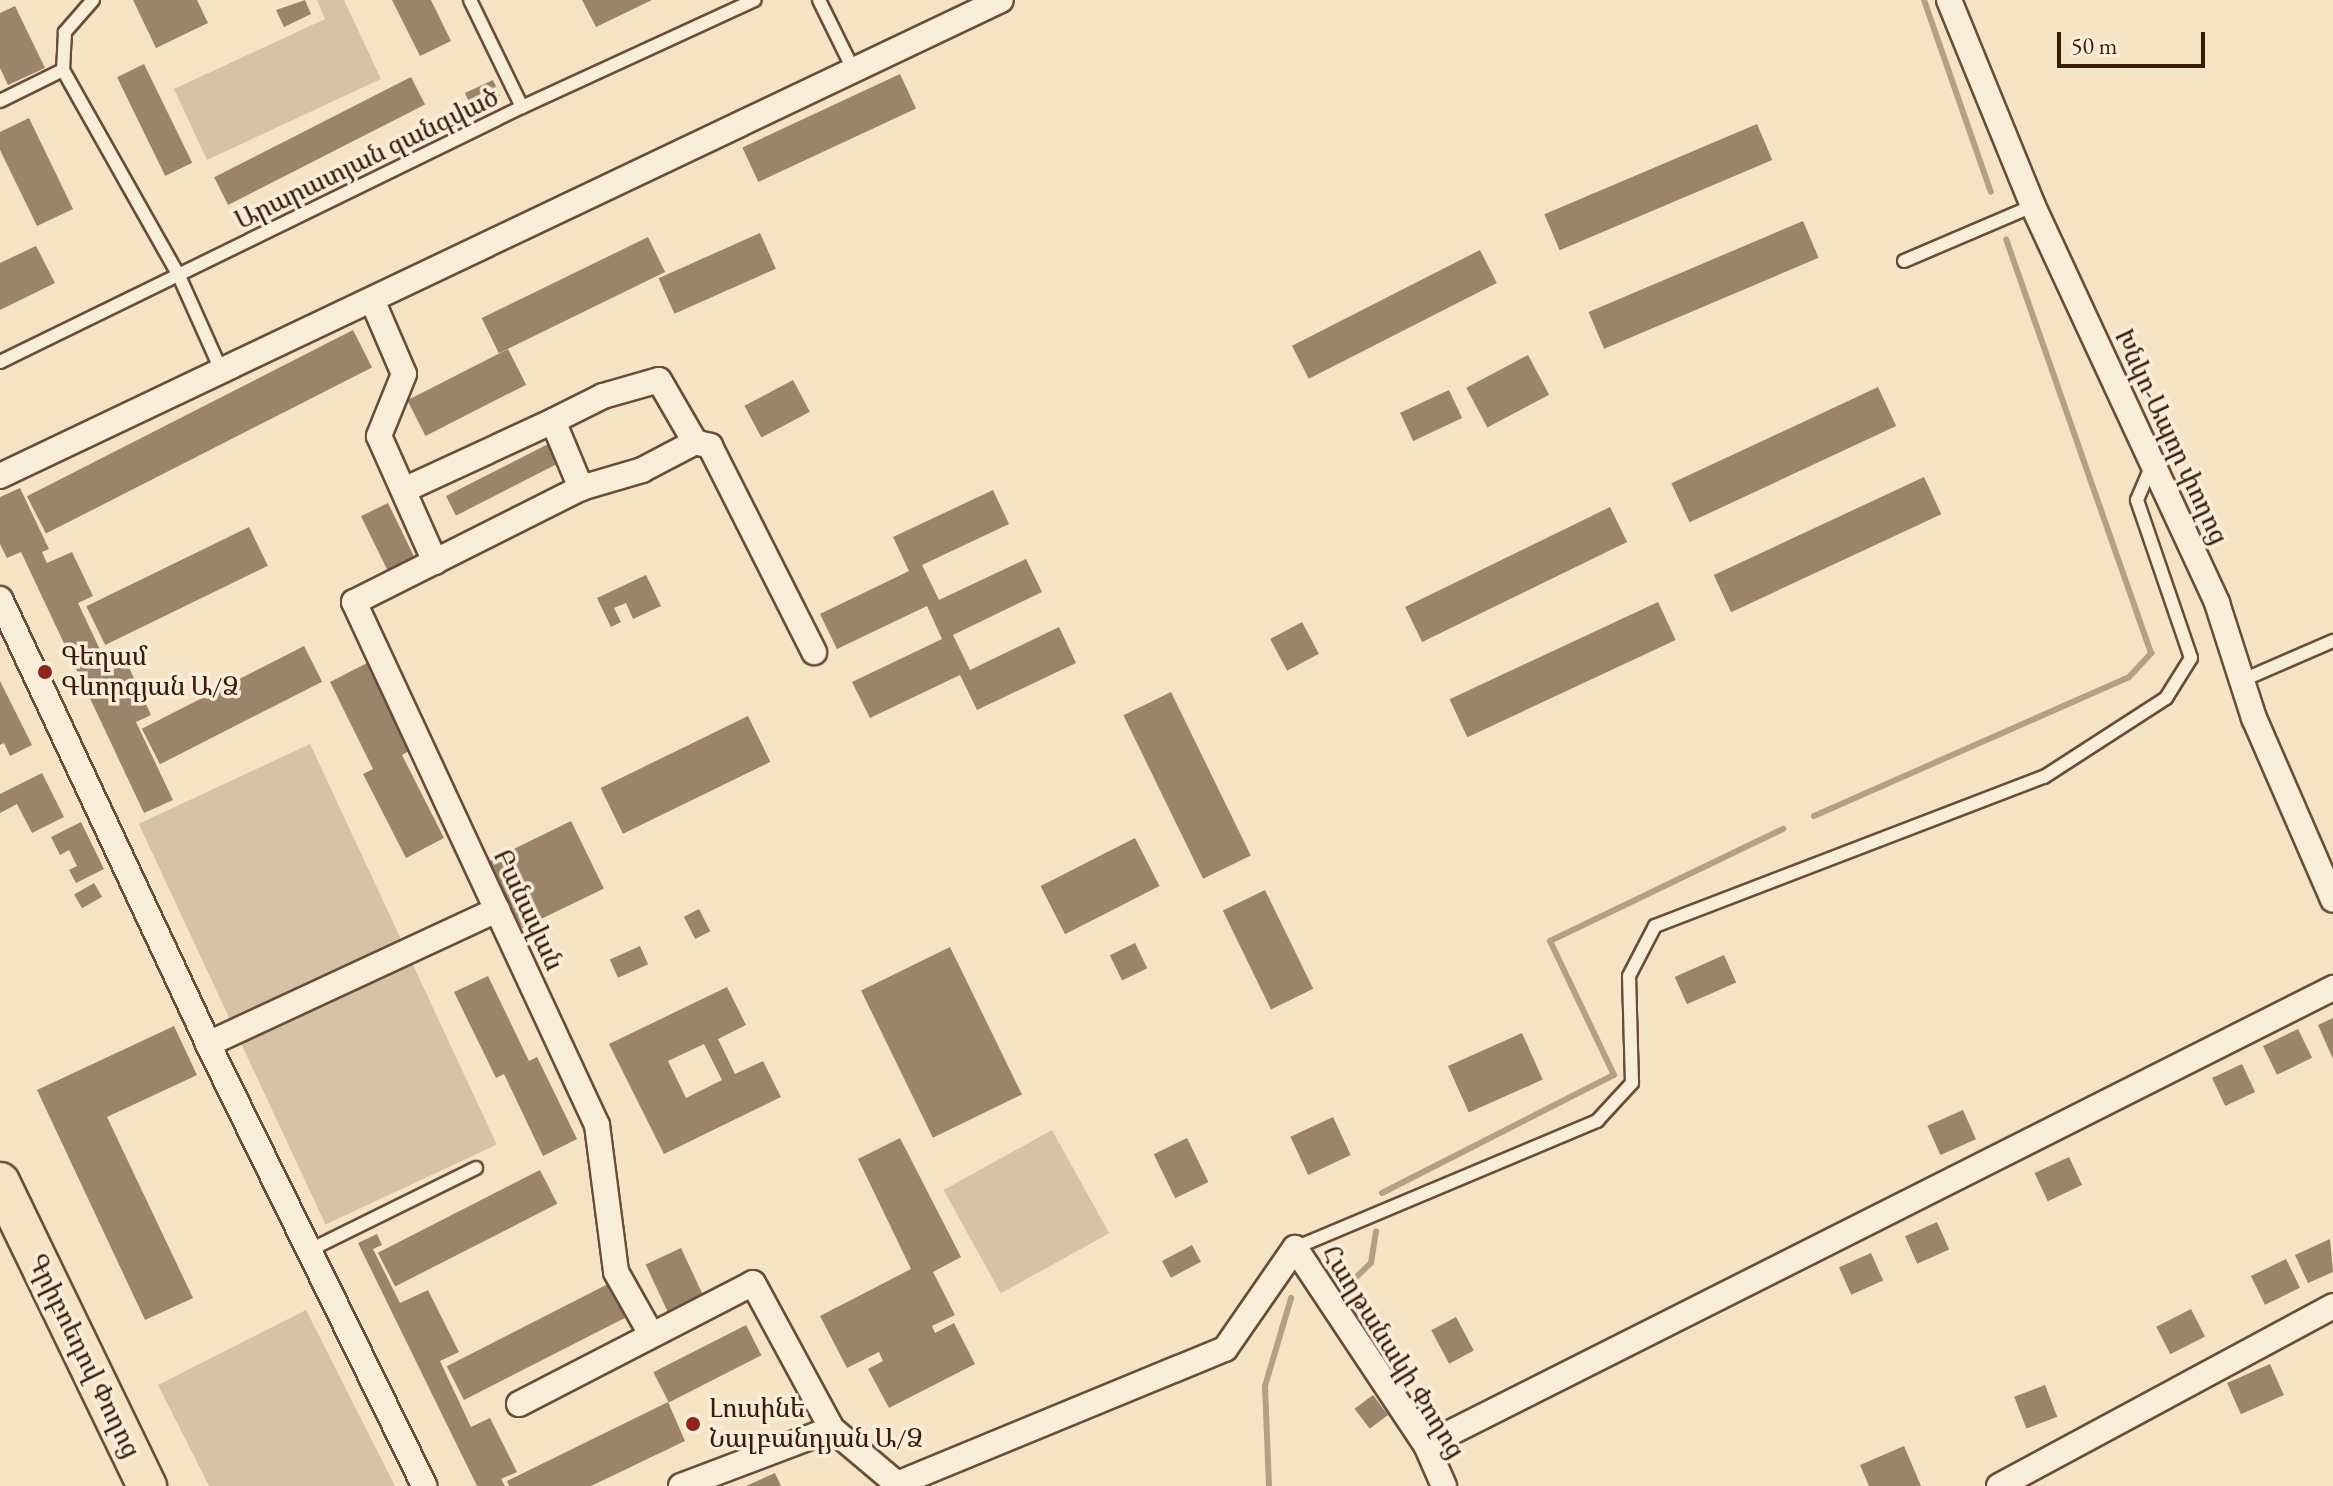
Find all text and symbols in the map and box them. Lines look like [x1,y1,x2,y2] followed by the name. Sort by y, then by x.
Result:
[2061,16,2209,66] scale bar
[2071,30,2118,61] text: 50 m
[230,82,504,236] street label: Արարատյան զանգված
[2107,325,2235,549] street label: Խնկո-Ապոր փողոց
[61,641,239,702] place label: Գեղամ Գևորգյան Ա/Ձ
[36,663,54,681] marker: Գեղամ Գևորգյան Ա/Ձ
[486,844,570,976] street label: Բանավան
[1315,1240,1471,1464] street label: Հաղթանակի Փողոց
[21,1249,147,1463] street label: Գրիբոեդով Փողոց
[709,1393,923,1454] place label: Լուսինե Նալբանդյան Ա/Ձ
[684,1415,702,1433] marker: Լուսինե Նալբանդյան Ա/Ձ

